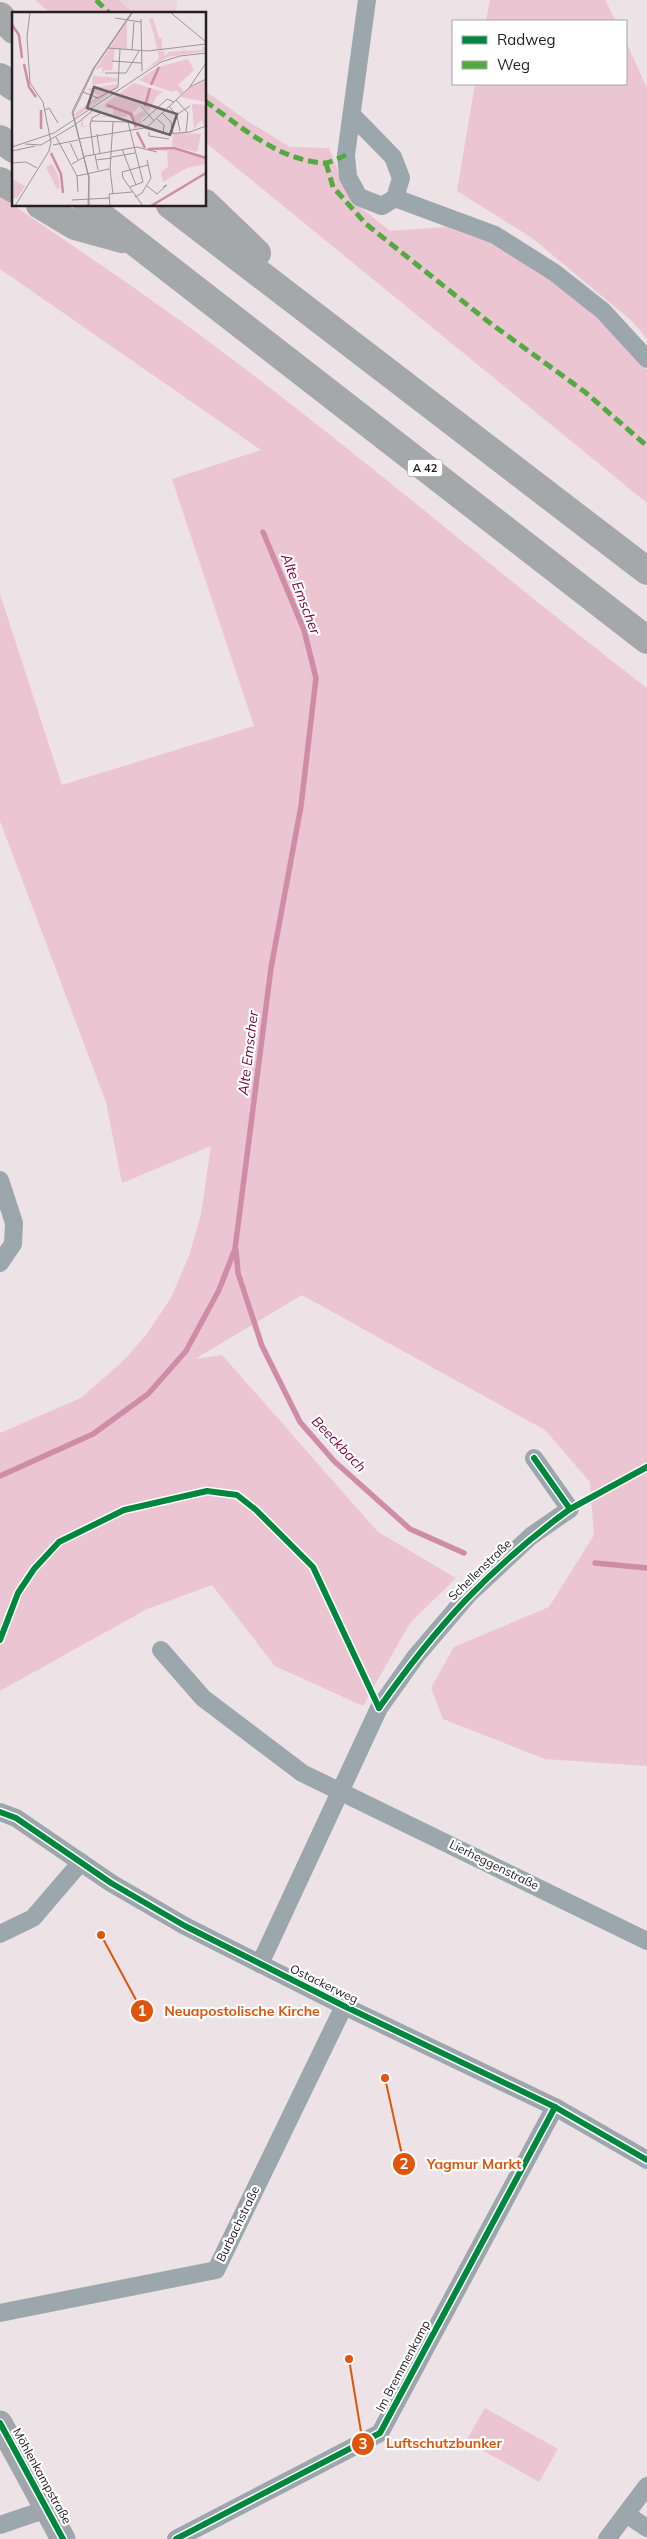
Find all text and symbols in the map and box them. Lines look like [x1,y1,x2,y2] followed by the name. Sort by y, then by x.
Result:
[12,12,206,206] inset map
[452,20,627,85] legend
[497,30,555,49] text: Radweg
[497,55,530,74] text: Weg
[408,459,442,476] road number: A 42
[277,550,325,638] water label: Alte Emscher
[234,1009,262,1097] water label: Alte Emscher
[308,1412,370,1476] water label: Beeckbach
[445,1536,514,1604] street label: Schellenstraße
[447,1836,541,1893] street label: Lierheggenstraße
[288,1961,361,2006] street label: Ostackerweg
[129,1997,330,2026] callout: Neuapostolische Kirche
[137,2001,147,2020] text: 1
[164,2002,320,2020] text: Neuapostolische Kirche
[391,2150,531,2179] callout: Yagmur Markt
[399,2154,409,2173] text: 2
[426,2155,522,2173] text: Yagmur Markt
[213,2183,262,2264] street label: Burbachstraße
[372,2317,433,2414] street label: Im Bremmenkamp
[10,2425,75,2526] street label: Möhlenkampstraße
[351,2429,512,2458] callout: Luftschutzbunker
[358,2434,368,2453] text: 3
[386,2434,502,2452] text: Luftschutzbunker

